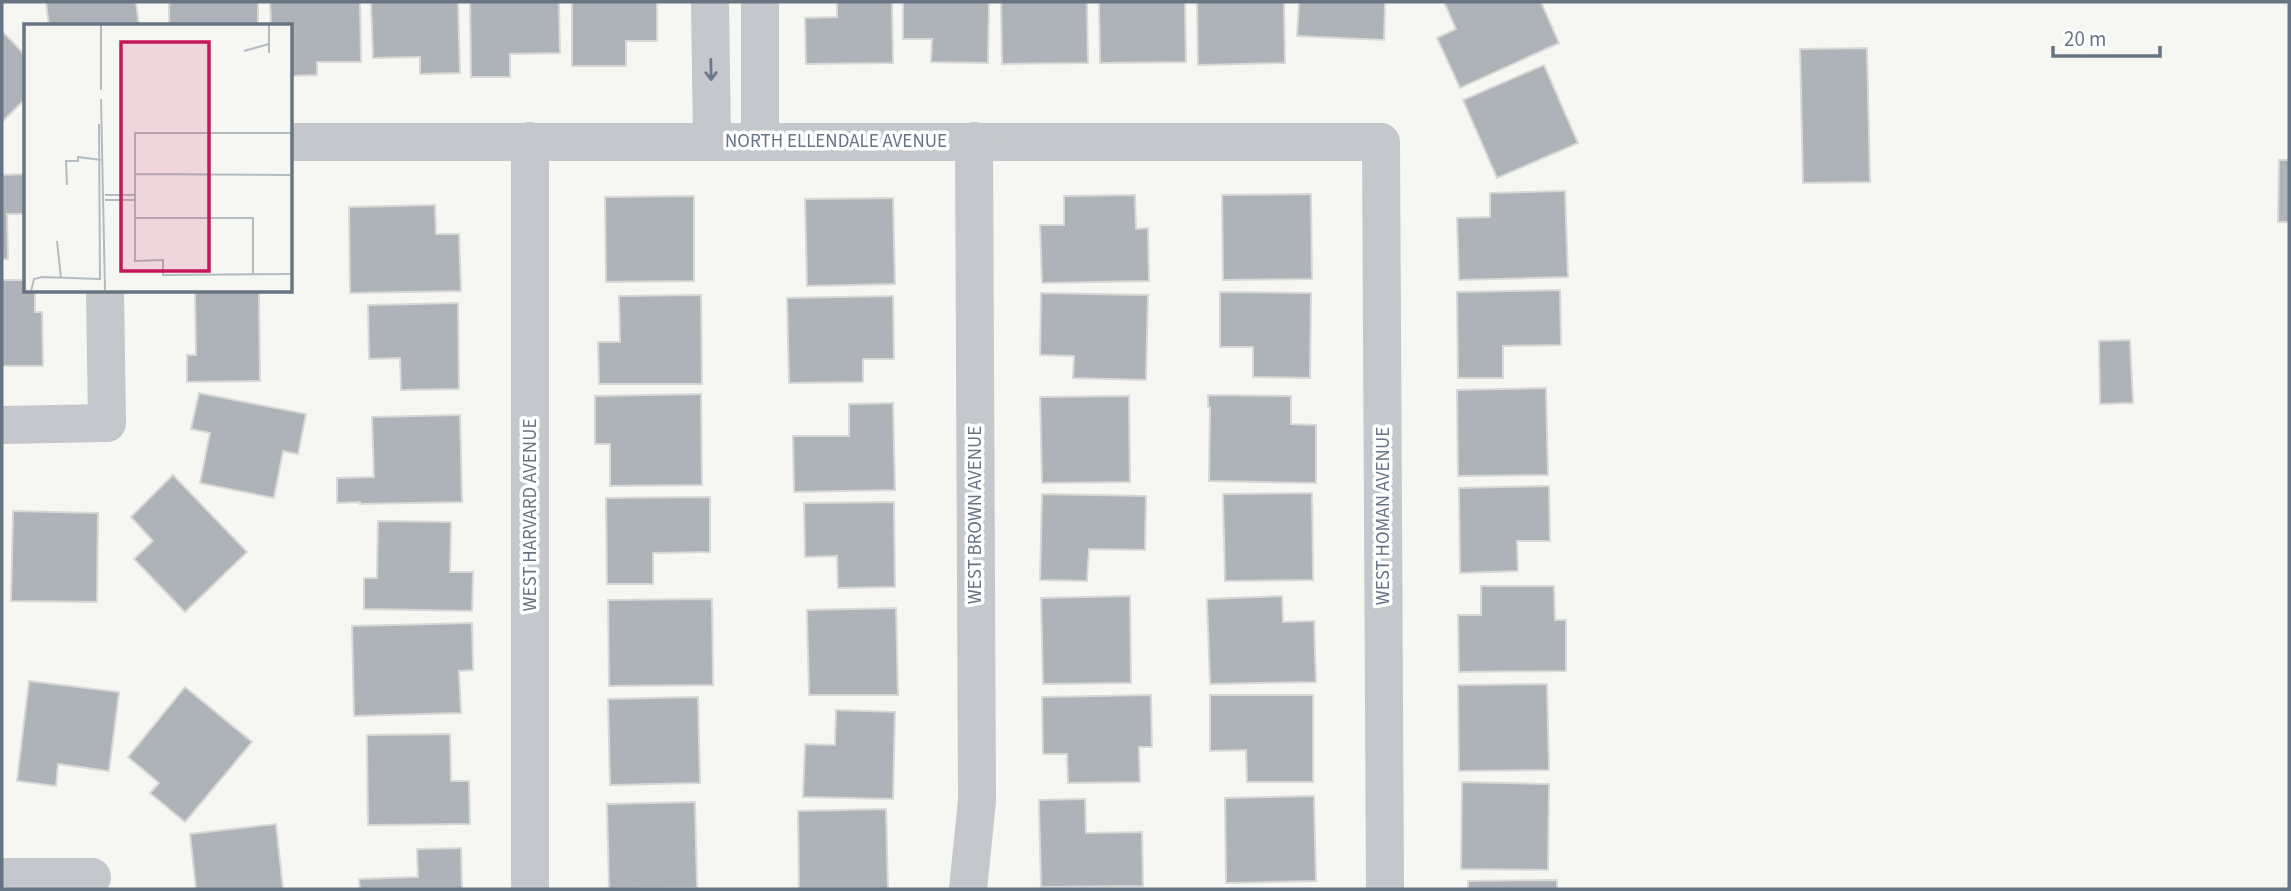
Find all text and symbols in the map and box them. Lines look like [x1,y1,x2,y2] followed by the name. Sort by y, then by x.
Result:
[2053,14,2160,58] scale bar
[24,24,292,292] inset map
[2064,24,2106,54] text: 20 m
[704,58,718,81] one-way arrow
[725,128,947,155] street label: NORTH ELLENDALE AVENUE
[517,419,544,611] street label: WEST HARVARD AVENUE
[962,426,989,604] street label: WEST BROWN AVENUE
[1370,427,1397,605] street label: WEST HOMAN AVENUE

